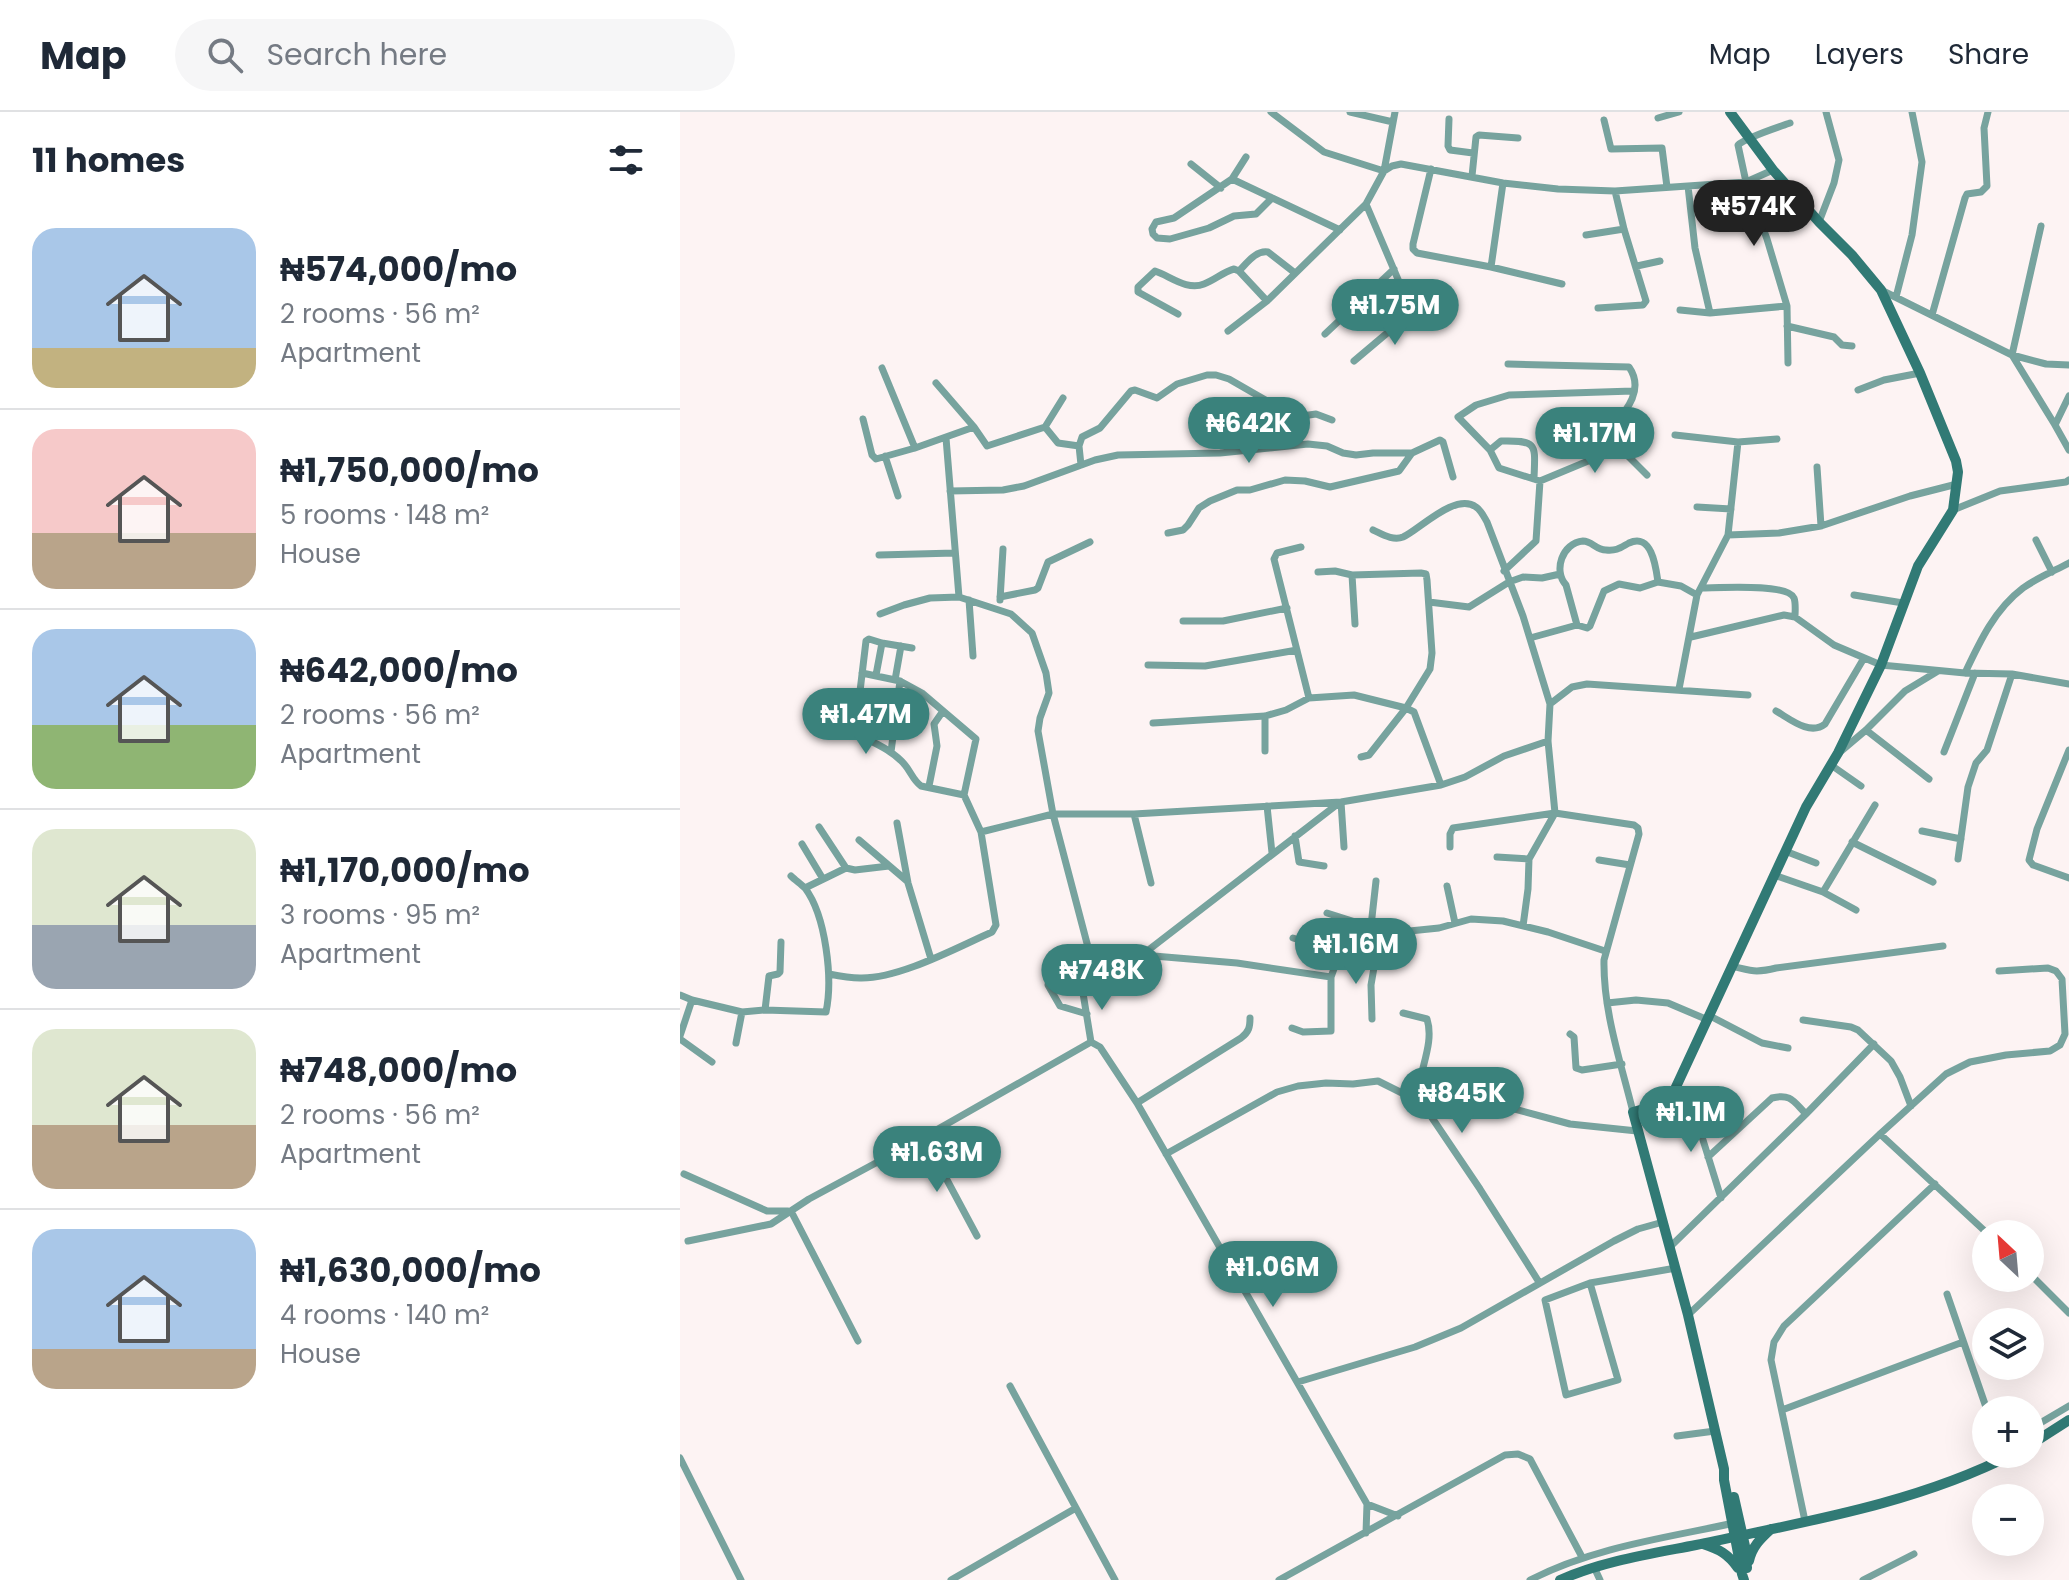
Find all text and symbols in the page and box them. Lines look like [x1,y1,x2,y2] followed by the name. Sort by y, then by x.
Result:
[175,19,735,91] search box
[40,29,127,82] text: Map
[203,33,247,77] icon: search
[267,33,447,76] text: Search here
[1709,35,1771,74] text: Map
[1815,35,1904,74] text: Layers
[1948,35,2029,74] text: Share
[32,136,185,184] text: 11 homes
[604,138,648,182] icon: filters
[1698,180,1810,248] pin: ₦574K
[1711,188,1797,224] text: ₦574K
[280,245,517,293] text: ₦574,000/mo
[96,260,192,356] icon: home
[1330,279,1460,347] pin: ₦1.75M
[1350,287,1440,323] text: ₦1.75M
[280,296,480,332] text: 2 rooms · 56 m²
[280,335,421,371] text: Apartment
[1193,397,1305,465] pin: ₦642K
[1206,405,1292,441] text: ₦642K
[1530,407,1660,475] pin: ₦1.17M
[1553,415,1637,451] text: ₦1.17M
[280,446,539,494] text: ₦1,750,000/mo
[96,461,192,557] icon: home
[280,497,489,533] text: 5 rooms · 148 m²
[280,536,361,572] text: House
[280,646,518,694] text: ₦642,000/mo
[96,661,192,757] icon: home
[801,688,931,756] pin: ₦1.47M
[820,696,912,732] text: ₦1.47M
[280,697,480,733] text: 2 rooms · 56 m²
[280,736,421,772] text: Apartment
[280,846,530,894] text: ₦1,170,000/mo
[96,861,192,957] icon: home
[280,897,480,933] text: 3 rooms · 95 m²
[1291,918,1421,986] pin: ₦1.16M
[1313,926,1399,962] text: ₦1.16M
[280,936,421,972] text: Apartment
[1046,944,1158,1012] pin: ₦748K
[1059,952,1145,988] text: ₦748K
[280,1046,517,1094] text: ₦748,000/mo
[96,1061,192,1157] icon: home
[1406,1067,1518,1135] pin: ₦845K
[1418,1075,1506,1111] text: ₦845K
[1635,1086,1747,1154] pin: ₦1.1M
[1656,1094,1726,1130] text: ₦1.1M
[280,1097,480,1133] text: 2 rooms · 56 m²
[872,1126,1002,1194] pin: ₦1.63M
[891,1134,983,1170] text: ₦1.63M
[280,1136,421,1172] text: Apartment
[1972,1220,2044,1292] north arrow
[1972,1220,2044,1556] map controls
[1208,1241,1338,1309] pin: ₦1.06M
[280,1246,541,1294] text: ₦1,630,000/mo
[1226,1249,1320,1285] text: ₦1.06M
[96,1261,192,1357] icon: home
[280,1297,489,1333] text: 4 rooms · 140 m²
[1972,1308,2044,1380] button: layers
[280,1336,361,1372] text: House
[1972,1396,2044,1468] button: +
[1972,1484,2044,1556] button: −

